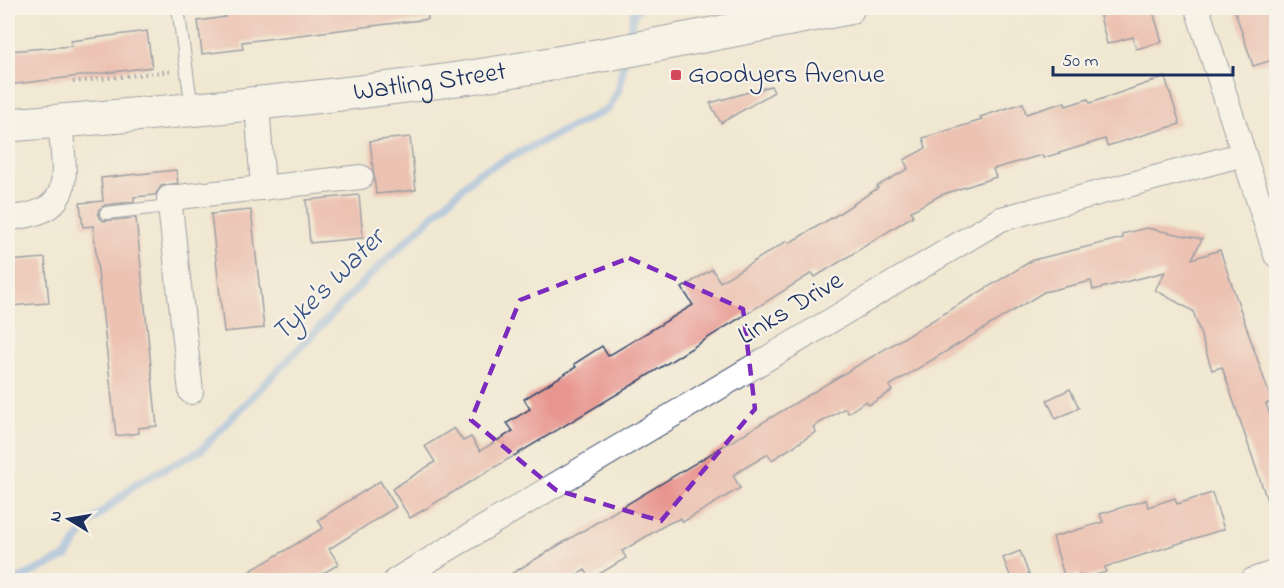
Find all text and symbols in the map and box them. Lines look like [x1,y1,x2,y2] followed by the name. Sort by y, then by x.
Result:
[1053,39,1233,77] scale bar
[1062,49,1099,75] text: 50 m
[351,52,509,112] street label: Watling Street
[688,56,886,95] place label: Goodyers Avenue
[669,68,683,82] marker: Goodyers Avenue
[263,218,397,352] water label: Tyke's Water
[731,262,852,356] street label: Links Drive
[39,489,99,549] north arrow
[43,509,69,524] text: N

